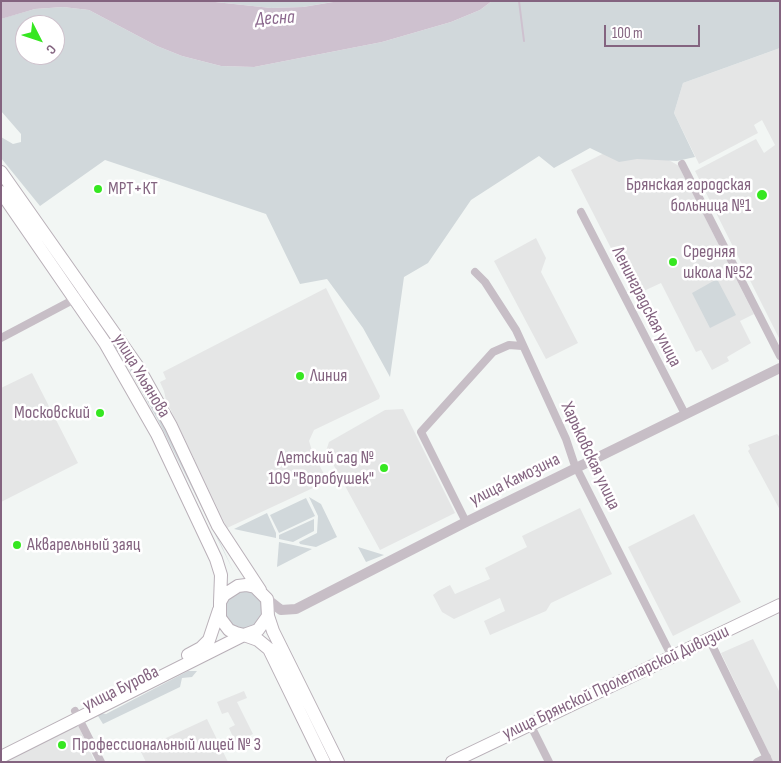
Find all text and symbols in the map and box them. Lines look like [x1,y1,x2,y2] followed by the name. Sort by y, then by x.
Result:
[255,7,295,31] water label: Десна
[15,15,65,65] north arrow
[606,15,702,47] scale bar
[612,24,643,43] text: 100 m
[42,41,60,58] text: С
[626,174,751,216] place label: Брянская городская больница №1
[108,178,158,200] place label: МРТ+КТ
[92,183,104,195] marker: МРТ+КТ
[755,188,769,202] marker: Брянская городская больница №1
[683,241,753,284] place label: Средняя школа №52
[606,243,686,371] street label: Ленинградская улица
[667,256,679,268] marker: Средняя школа №52
[107,330,175,422] street label: улица Ульянова
[310,365,347,387] place label: Линия
[294,370,306,382] marker: Линия
[556,399,624,513] street label: Харьковская улица
[14,402,90,424] place label: Московский
[94,407,106,419] marker: Московский
[268,447,374,489] place label: Детский сад № 109 "Воробушек"
[466,449,564,511] street label: улица Камозина
[378,462,390,474] marker: Детский сад № 109 "Воробушек"
[27,534,140,556] place label: Акварельный заяц
[11,539,23,551] marker: Акварельный заяц
[499,621,733,745] street label: улица Брянской Пролетарской Дивизии
[79,661,163,717] street label: улица Бурова
[72,734,261,756] place label: Профессиональный лицей № 3
[56,739,68,751] marker: Профессиональный лицей № 3

